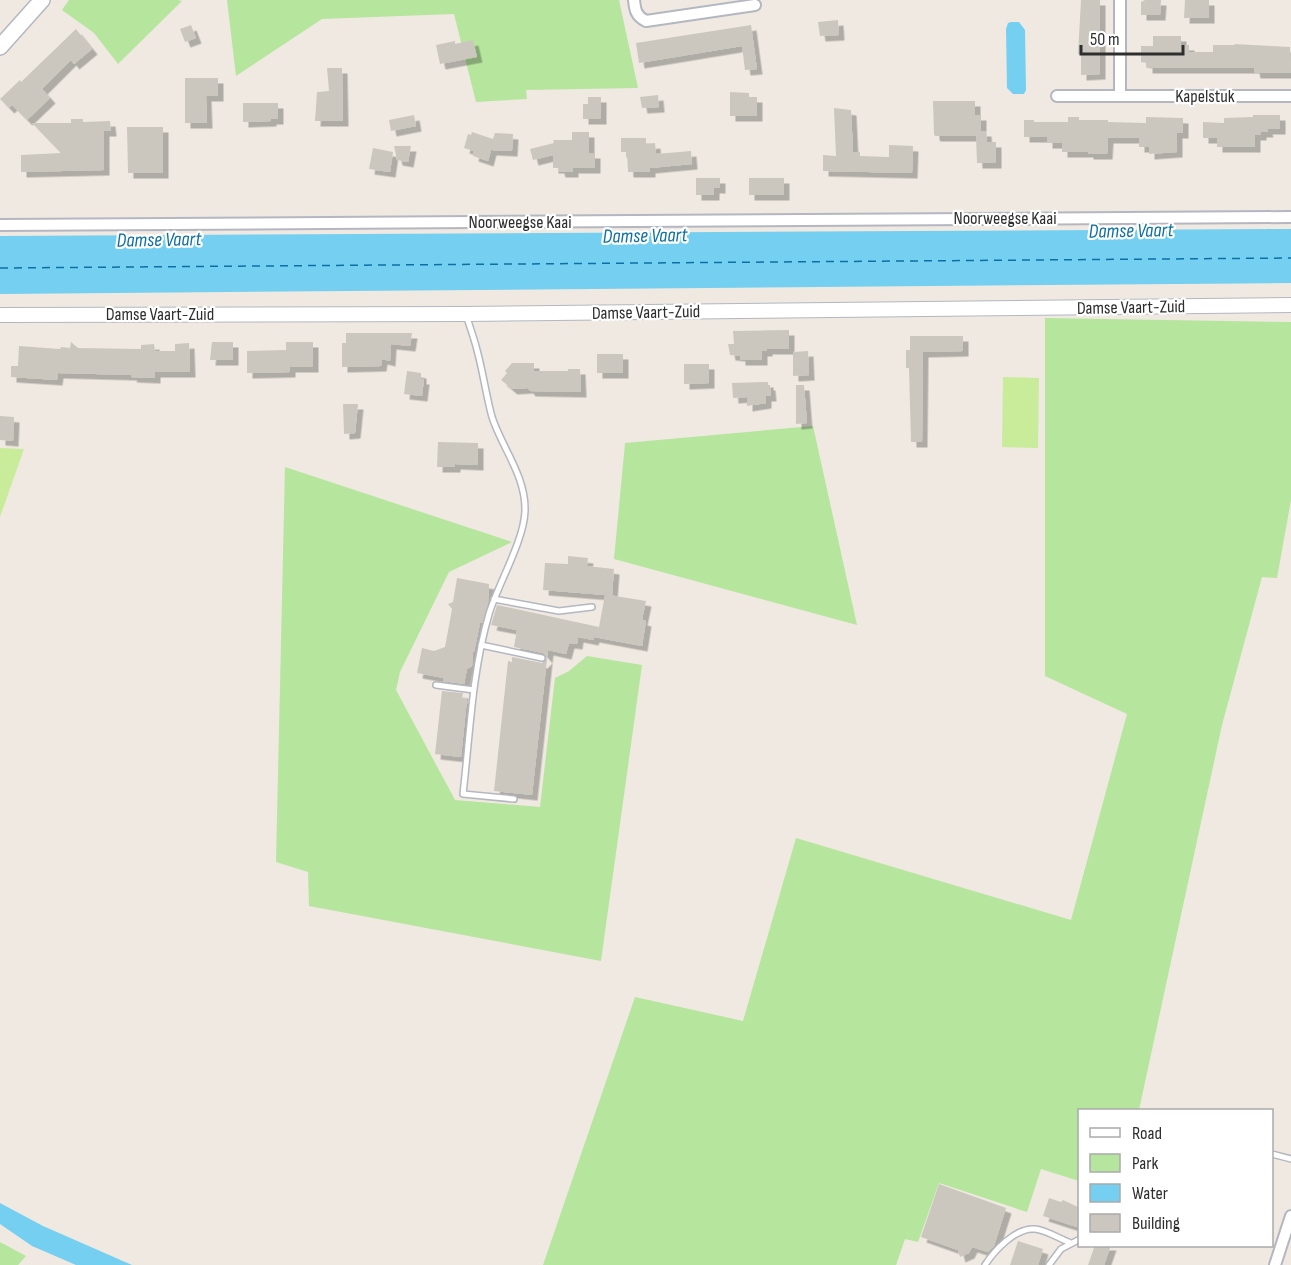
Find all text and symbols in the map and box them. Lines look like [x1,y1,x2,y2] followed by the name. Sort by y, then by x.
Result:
[1081,18,1183,56] scale bar
[1090,29,1120,50] text: 50 m
[1175,86,1235,107] street label: Kapelstuk
[953,208,1057,229] street label: Noorweegse Kaai
[468,212,572,233] street label: Noorweegse Kaai
[1089,218,1175,244] water label: Damse Vaart
[603,223,689,249] water label: Damse Vaart
[117,227,203,253] water label: Damse Vaart
[1077,296,1185,319] street label: Damse Vaart-Zuid
[592,301,700,324] street label: Damse Vaart-Zuid
[106,304,214,325] street label: Damse Vaart-Zuid
[1078,1109,1273,1247] legend
[1132,1123,1162,1144] text: Road
[1132,1153,1158,1174] text: Park
[1132,1183,1168,1204] text: Water
[1132,1213,1180,1234] text: Building

